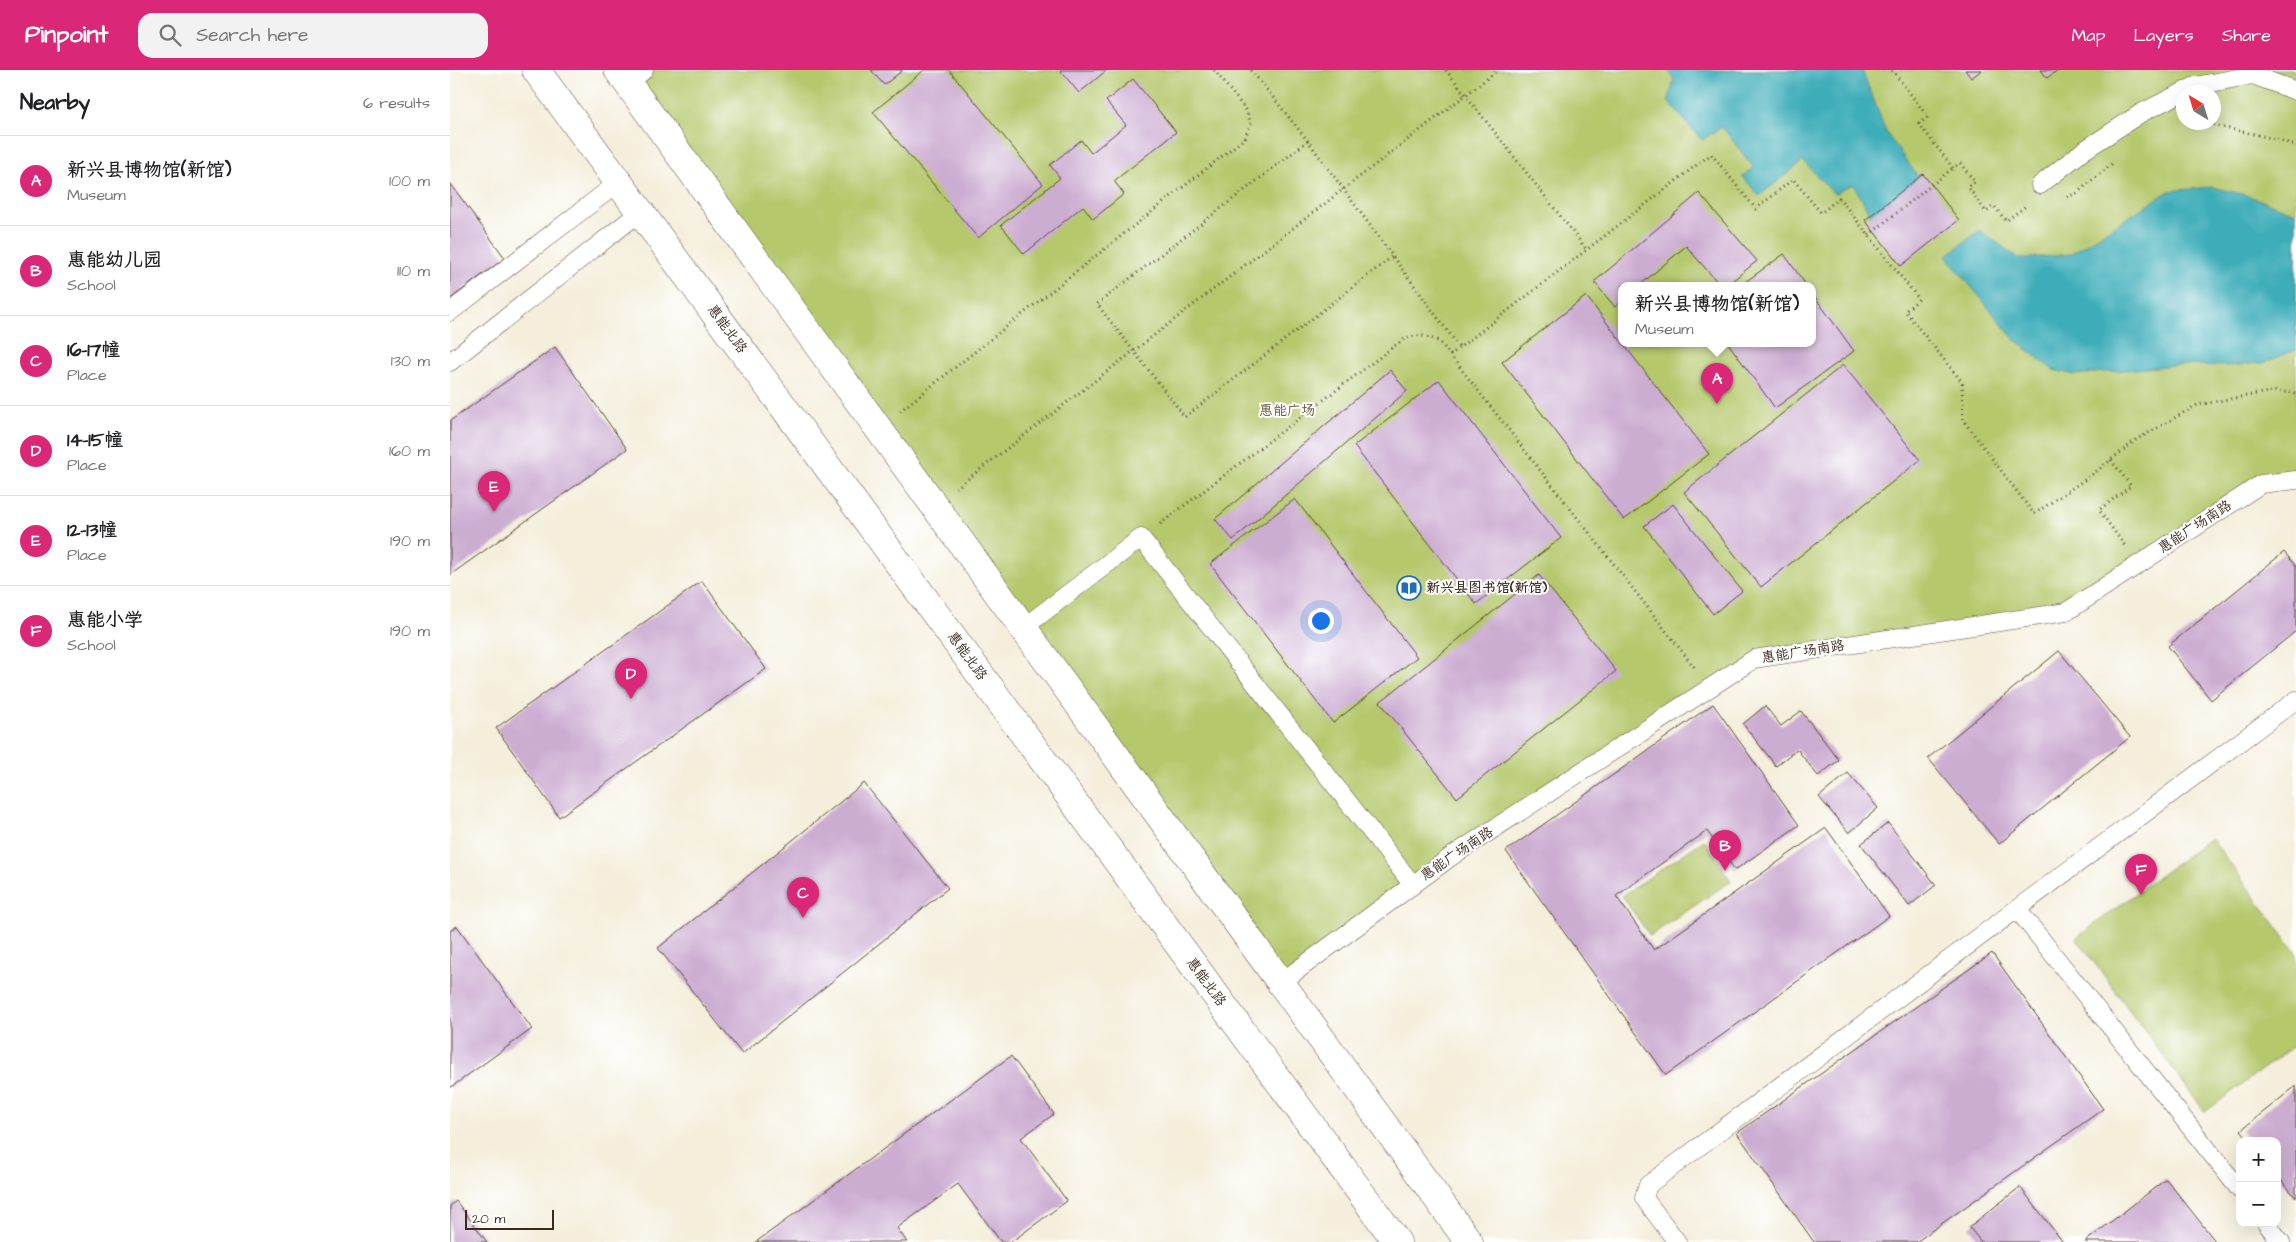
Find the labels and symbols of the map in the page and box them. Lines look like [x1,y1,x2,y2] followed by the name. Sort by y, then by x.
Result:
[2176,85,2221,130] north arrow
[702,300,752,358] street label: 惠能北路
[1701,363,1733,404] pin: A
[1259,401,1315,421] park label: 惠能广场
[478,471,510,512] pin: E
[2154,496,2236,558] street label: 惠能广场南路
[1396,575,1422,601] library icon: 新兴县图书馆(新馆)
[1426,578,1547,598] place label: 新兴县图书馆(新馆)
[1308,608,1334,634] your location
[942,627,992,685] street label: 惠能北路
[1760,636,1846,668] street label: 惠能广场南路
[615,658,647,699] pin: D
[1417,822,1497,886] street label: 惠能广场南路
[1709,830,1741,871] pin: B
[2125,854,2157,895] pin: F
[787,877,819,918] pin: C
[1181,953,1231,1011] street label: 惠能北路
[465,1207,554,1230] scale bar

